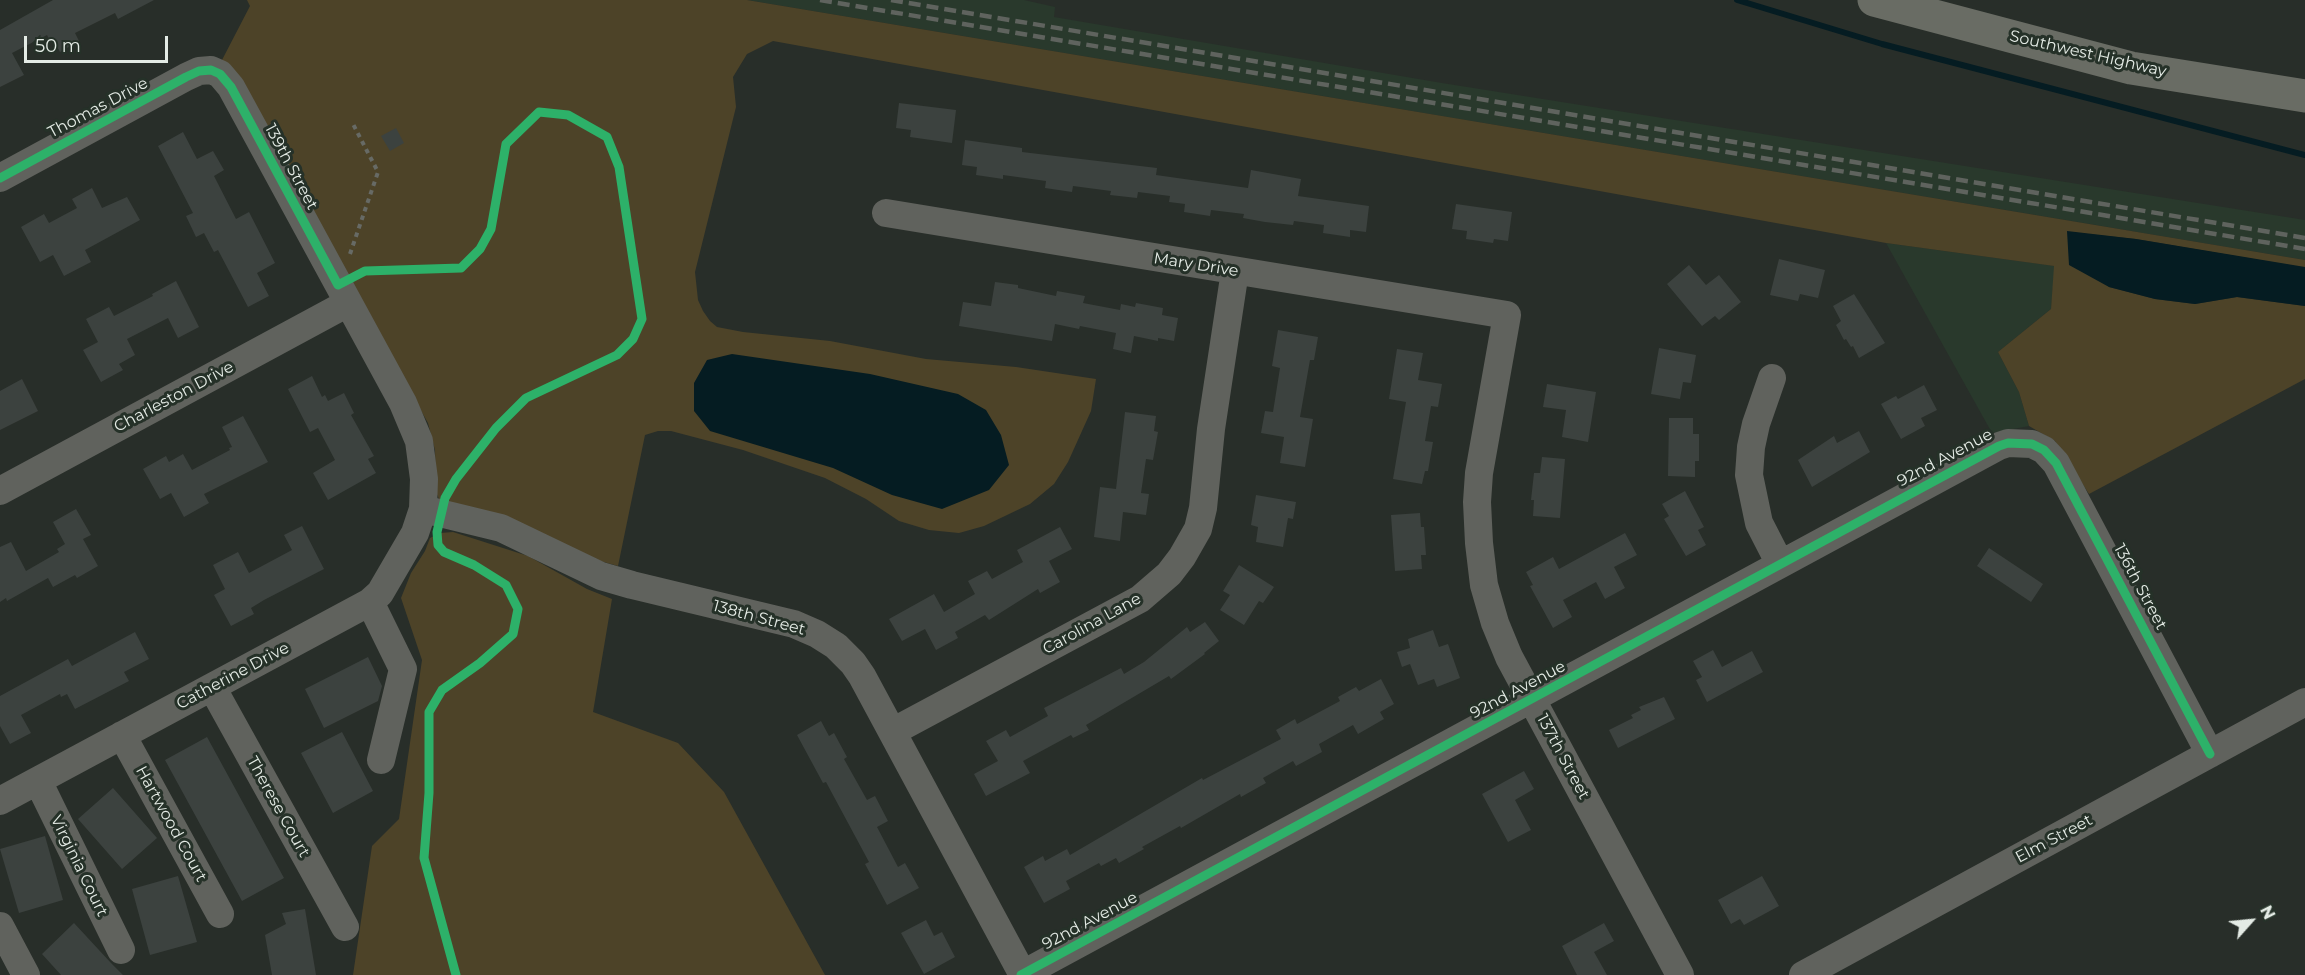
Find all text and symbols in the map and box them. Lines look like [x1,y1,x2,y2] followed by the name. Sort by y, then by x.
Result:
[27,24,171,62] scale bar
[2008,27,2168,81] street label: Southwest Highway
[35,35,81,57] text: 50 m
[45,74,151,142] street label: Thomas Drive
[260,121,322,213] street label: 139th Street
[1152,249,1240,281] street label: Mary Drive
[111,357,237,437] street label: Charleston Drive
[1894,425,1996,491] street label: 92nd Avenue
[2109,541,2171,633] street label: 136th Street
[1040,589,1144,659] street label: Carolina Lane
[711,596,807,640] street label: 138th Street
[173,638,293,714] street label: Catherine Drive
[1467,657,1569,723] street label: 92nd Avenue
[1533,711,1593,803] street label: 137th Street
[242,753,314,861] street label: Therese Court
[131,763,211,885] street label: Hartwood Court
[2012,811,2096,867] street label: Elm Street
[46,812,112,920] street label: Virginia Court
[1039,888,1141,954] street label: 92nd Avenue
[2221,891,2281,951] north arrow
[2256,903,2279,923] text: N

